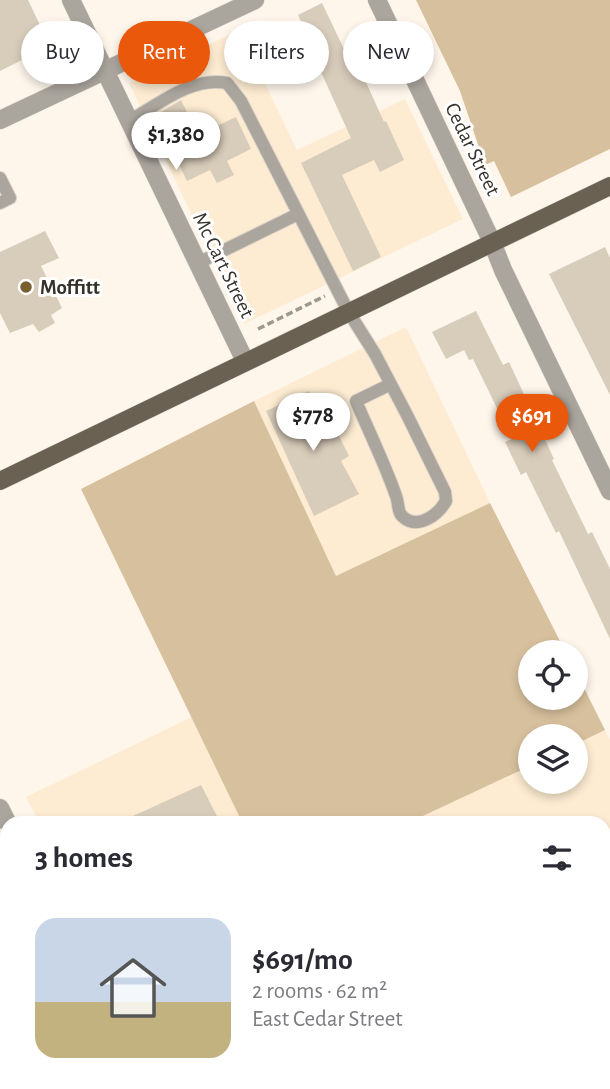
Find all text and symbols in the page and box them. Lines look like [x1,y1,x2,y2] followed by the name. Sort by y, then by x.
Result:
[21,21,104,84] chip: Buy
[118,21,210,84] chip: Rent
[224,21,329,84] chip: Filters
[343,21,434,84] chip: New
[441,100,504,199] street label: Cedar Street
[119,113,233,172] pin: $1,380
[147,123,205,146] text: $1,380
[189,209,258,322] street label: Mc Cart Street
[40,277,100,298] place label: Moffitt
[18,279,34,295] marker: Moffitt
[272,393,354,453] pin: $778
[491,394,573,454] pin: $691
[292,404,334,427] text: $778
[512,405,552,428] text: $691
[518,640,588,794] map controls
[518,640,588,710] button: locate
[518,724,588,794] button: layers
[538,839,576,877] icon: filters
[35,843,133,873] text: 3 homes
[252,945,353,975] text: $691/mo
[91,946,175,1030] icon: home
[252,980,387,1003] text: 2 rooms · 62 m²
[252,1008,403,1031] text: East Cedar Street

